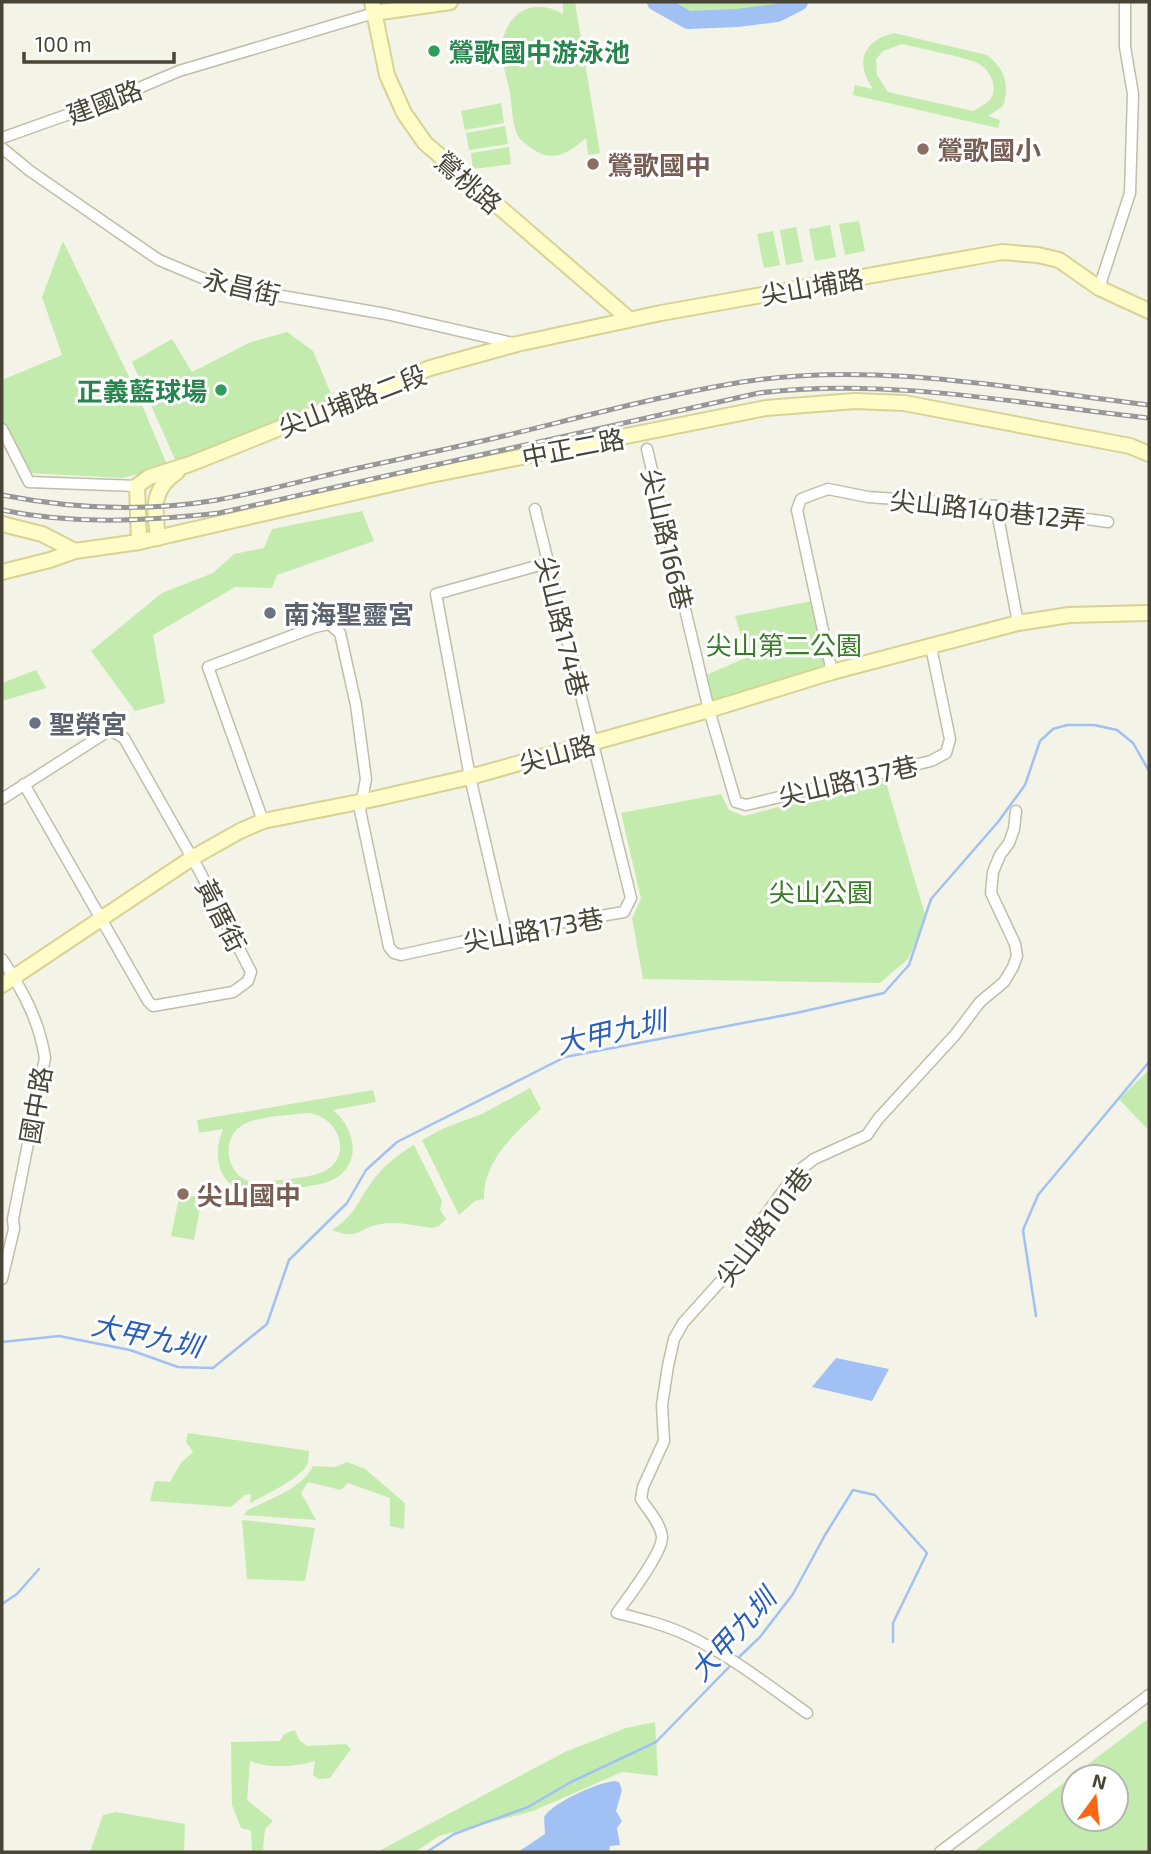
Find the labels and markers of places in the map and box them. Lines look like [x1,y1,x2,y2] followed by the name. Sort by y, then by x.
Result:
[448,36,630,67] place label: 鶯歌國中游泳池
[426,43,442,59] marker: 鶯歌國中游泳池
[937,134,1041,165] place label: 鶯歌國小
[915,141,931,157] marker: 鶯歌國小
[607,149,711,180] place label: 鶯歌國中
[585,156,601,172] marker: 鶯歌國中
[77,375,207,406] place label: 正義藍球場
[213,382,229,398] marker: 正義藍球場
[284,598,414,629] place label: 南海聖靈宮
[262,605,278,621] marker: 南海聖靈宮
[49,708,127,739] place label: 聖榮宮
[27,715,43,731] marker: 聖榮宮
[197,1179,301,1210] place label: 尖山國中
[175,1186,191,1202] marker: 尖山國中

